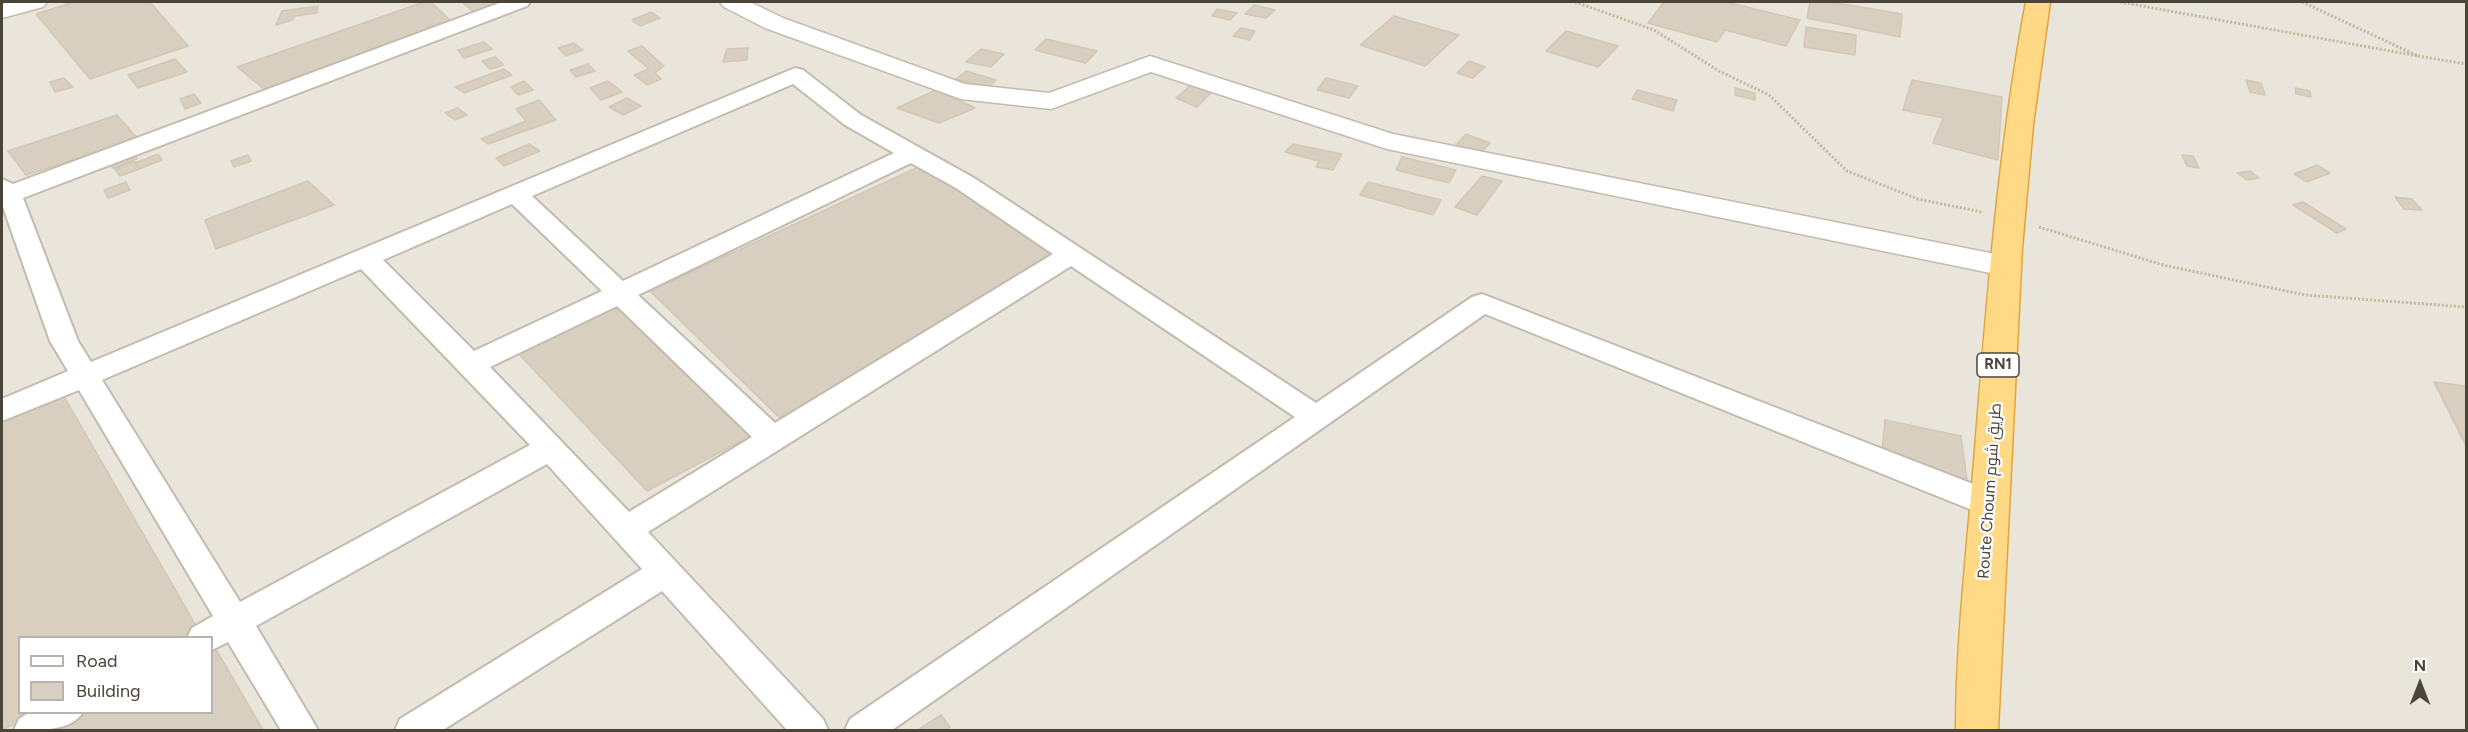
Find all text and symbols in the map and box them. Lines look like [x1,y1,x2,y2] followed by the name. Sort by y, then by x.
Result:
[1977,353,2019,377] road number: RN1
[1974,402,2006,580] street label: Route Choum طريق شوم
[18,636,213,714] legend
[76,650,117,672] text: Road
[2390,654,2450,714] north arrow
[2414,656,2426,675] text: N
[76,680,141,702] text: Building

